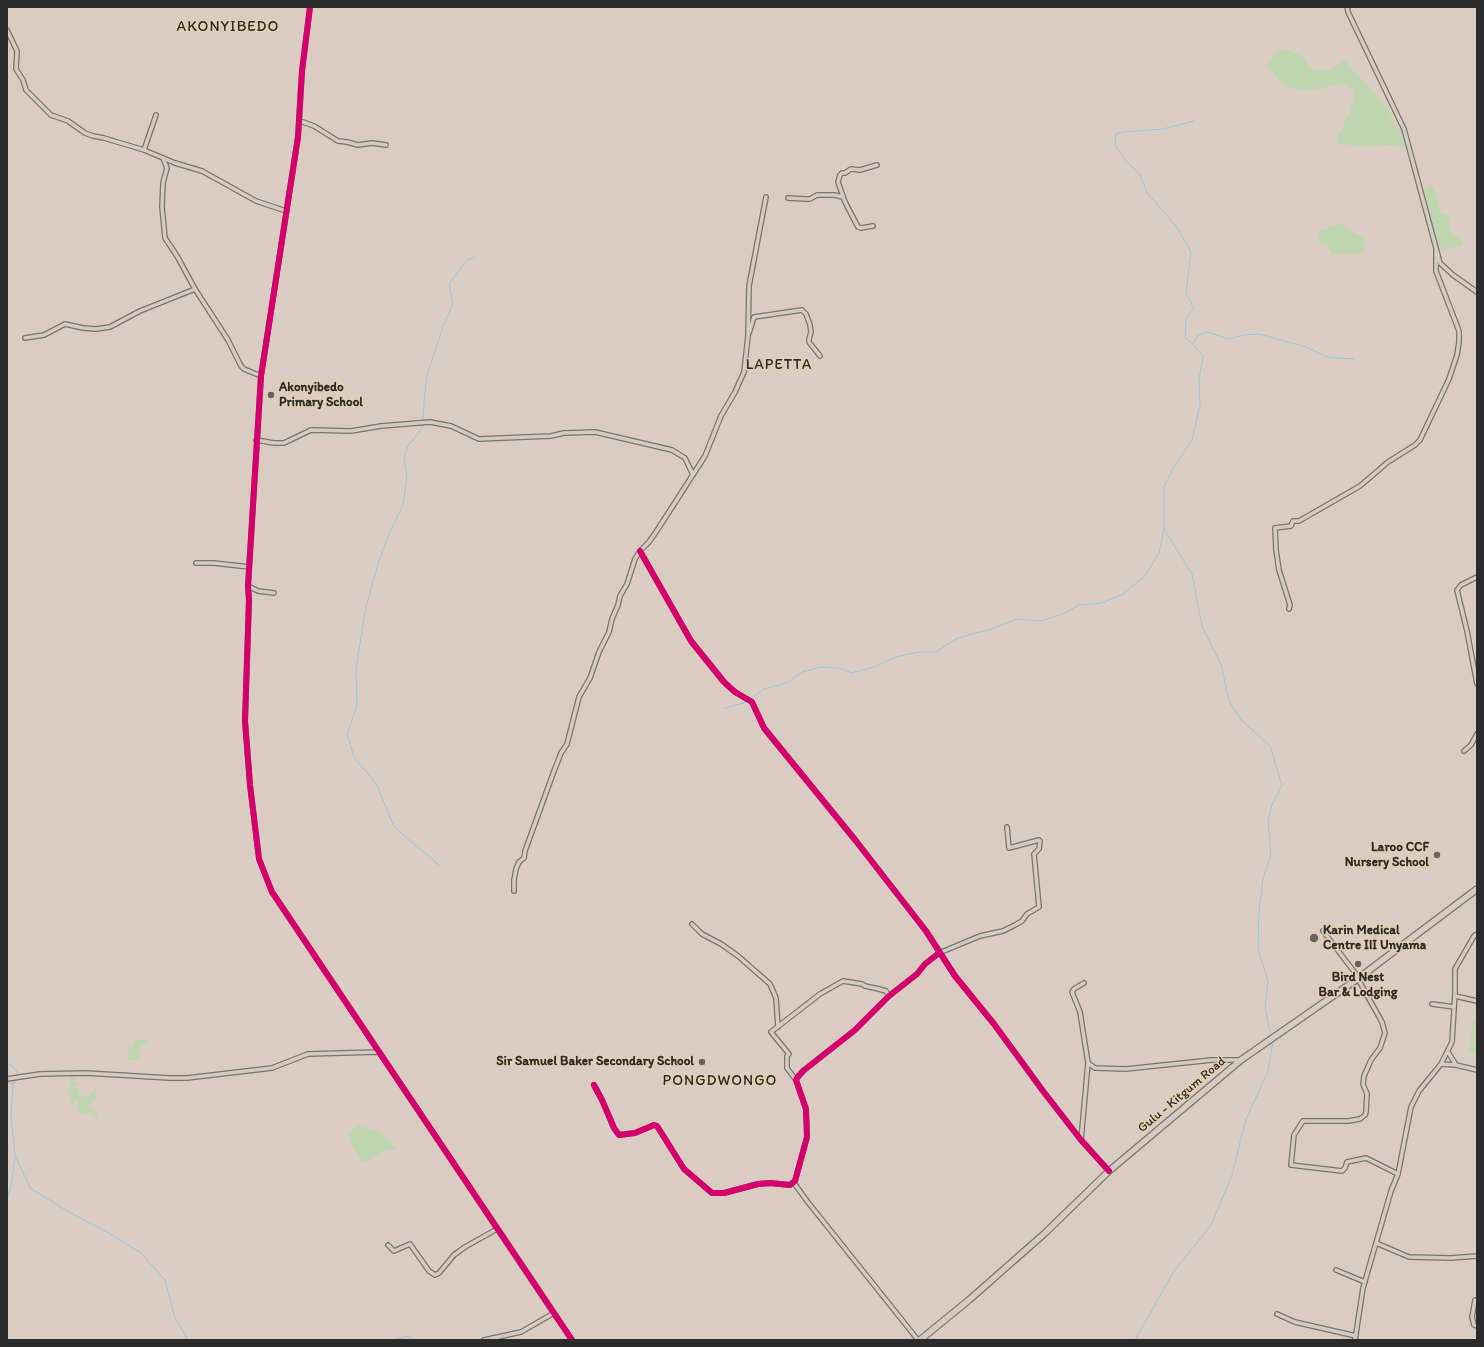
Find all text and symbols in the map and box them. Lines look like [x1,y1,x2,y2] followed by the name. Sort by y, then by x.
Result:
[177,18,279,36] district label: AKONYIBEDO
[745,356,813,374] district label: LAPETTA
[279,380,363,411] place label: Akonyibedo Primary School
[266,390,276,400] marker: Akonyibedo Primary School
[1345,840,1429,871] place label: Laroo CCF Nursery School
[1432,850,1442,860] marker: Laroo CCF Nursery School
[1323,923,1426,954] place label: Karin Medical Centre III Unyama
[1308,932,1320,944] marker: Karin Medical Centre III Unyama
[1353,959,1363,969] marker: Bird Nest Bar & Lodging
[1319,970,1397,1001] place label: Bird Nest Bar & Lodging
[496,1054,694,1070] place label: Sir Samuel Baker Secondary School
[1135,1054,1229,1136] street label: Gulu - Kitgum Road
[697,1057,707,1067] marker: Sir Samuel Baker Secondary School
[663,1072,777,1090] district label: PONGDWONGO

